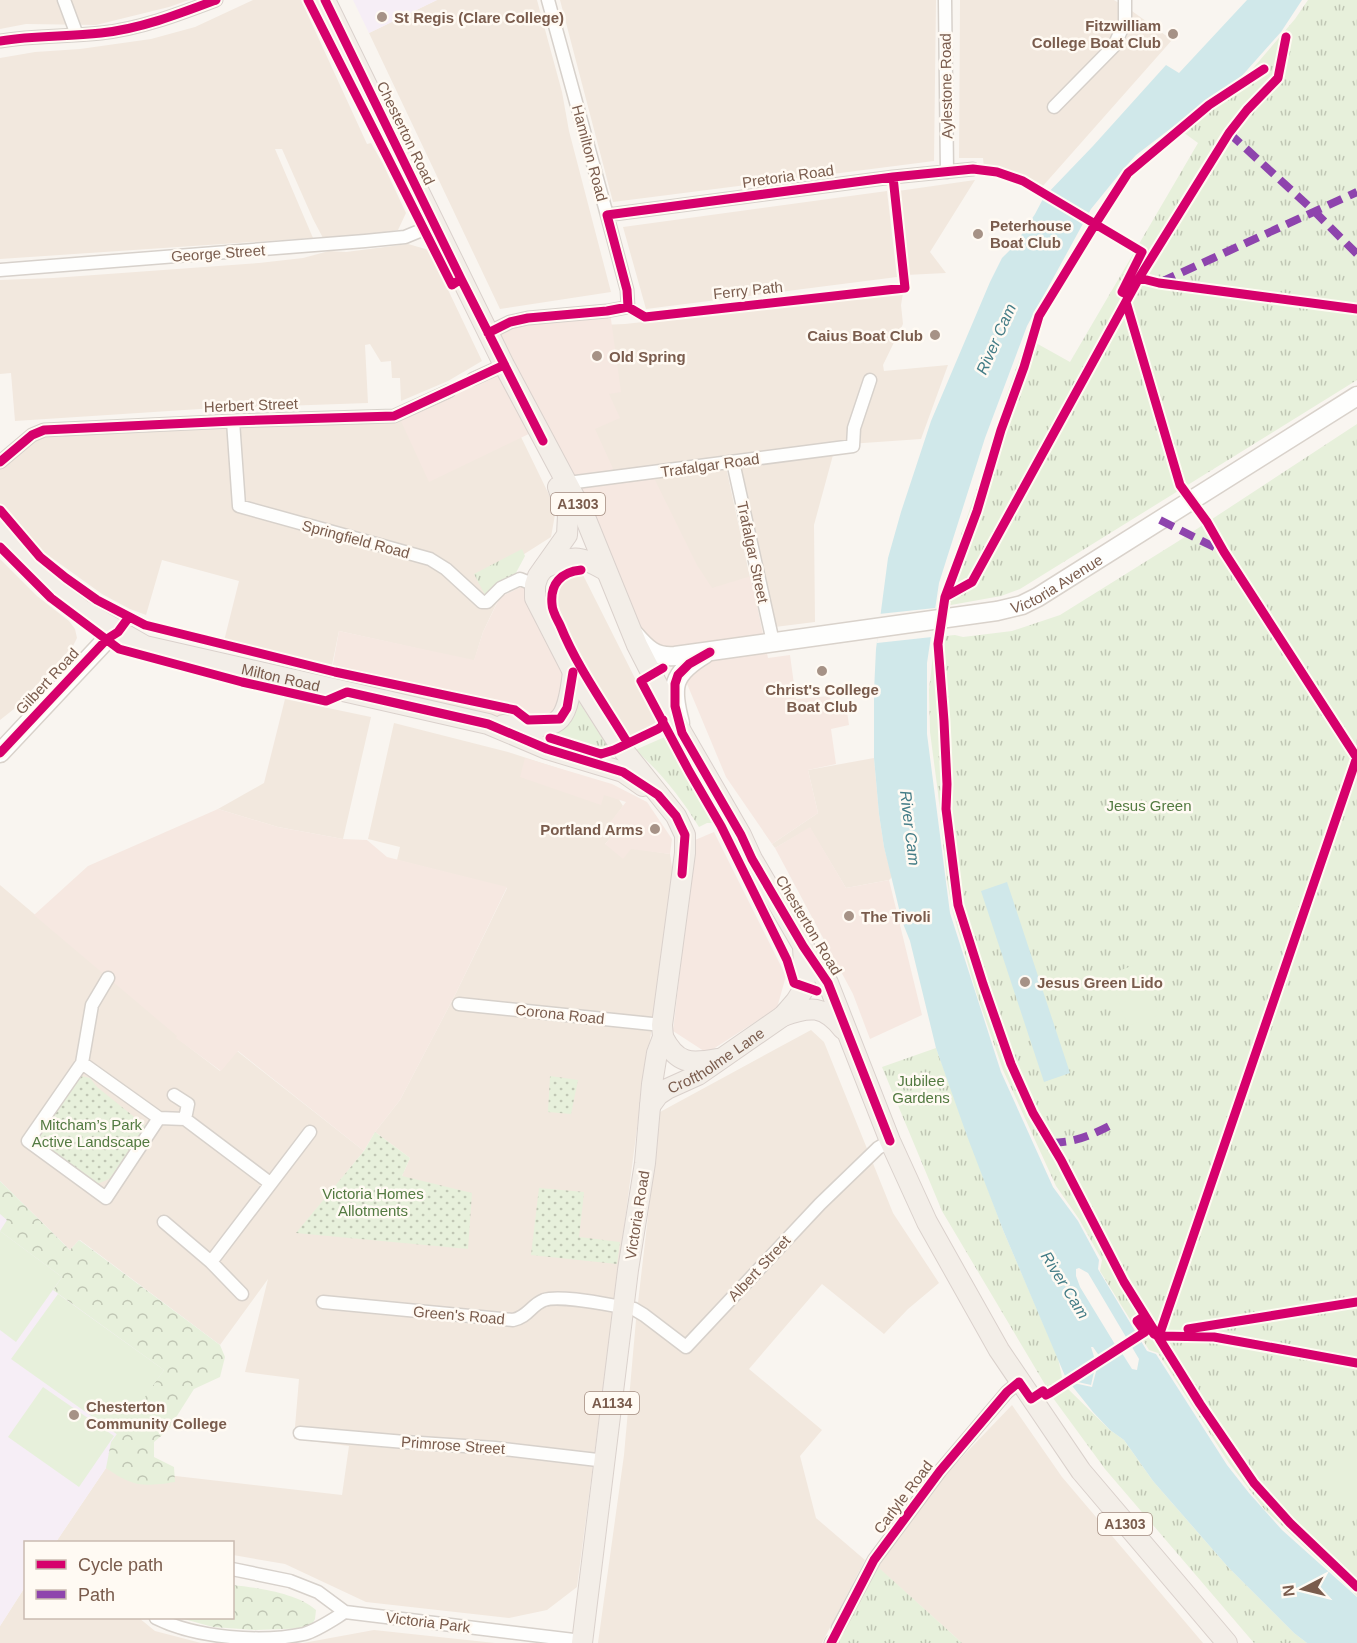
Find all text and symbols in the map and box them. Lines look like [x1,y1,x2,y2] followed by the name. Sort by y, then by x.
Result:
[394,9,564,26] place label: St Regis (Clare College)
[375,10,389,24] marker: St Regis (Clare College)
[1032,17,1161,51] place label: Fitzwilliam College Boat Club
[1166,27,1180,41] marker: Fitzwilliam College Boat Club
[937,33,955,139] street label: Aylestone Road
[374,78,438,188] street label: Chesterton Road
[569,103,611,203] street label: Hamilton Road
[741,161,835,191] street label: Pretoria Road
[990,217,1072,251] place label: Peterhouse Boat Club
[971,227,985,241] marker: Peterhouse Boat Club
[170,241,266,265] street label: George Street
[712,278,784,302] street label: Ferry Path
[973,301,1019,377] water label: River Cam
[807,327,923,344] place label: Caius Boat Club
[928,328,942,342] marker: Caius Boat Club
[609,348,686,365] place label: Old Spring
[590,349,604,363] marker: Old Spring
[204,395,299,415] street label: Herbert Street
[660,450,760,480] street label: Trafalgar Road
[551,493,605,515] road number: A1303
[734,500,772,605] street label: Trafalgar Street
[300,516,412,562] street label: Springfield Road
[1009,550,1105,616] street label: Victoria Avenue
[12,644,82,718] street label: Gilbert Road
[240,660,322,694] street label: Milton Road
[815,664,829,678] marker: Christ's College Boat Club
[765,681,879,715] place label: Christ's College Boat Club
[897,789,923,867] water label: River Cam
[1106,797,1192,814] park label: Jesus Green
[540,821,643,838] place label: Portland Arms
[648,822,662,836] marker: Portland Arms
[773,872,845,978] street label: Chesterton Road
[861,908,931,925] place label: The Tivoli
[842,909,856,923] marker: The Tivoli
[1037,974,1163,991] place label: Jesus Green Lido
[1018,975,1032,989] marker: Jesus Green Lido
[515,1001,605,1027] street label: Corona Road
[665,1024,767,1096] street label: Croftholme Lane
[892,1072,950,1106] park label: Jubilee Gardens
[32,1116,150,1150] park label: Mitcham’s Park Active Landscape
[622,1169,652,1261] street label: Victoria Road
[322,1185,424,1219] park label: Victoria Homes Allotments
[724,1231,794,1304] street label: Albert Street
[1038,1248,1092,1322] water label: River Cam
[412,1303,506,1327] street label: Green's Road
[585,1392,639,1414] road number: A1134
[86,1398,227,1432] place label: Chesterton Community College
[67,1408,81,1422] marker: Chesterton Community College
[400,1433,506,1457] street label: Primrose Street
[870,1457,936,1537] street label: Carlyle Road
[1098,1513,1152,1535] road number: A1303
[24,1541,234,1619] legend
[78,1555,163,1575] text: Cycle path
[1273,1559,1333,1619] north arrow
[1279,1584,1298,1598] text: N
[78,1585,115,1605] text: Path
[385,1608,472,1636] street label: Victoria Park

